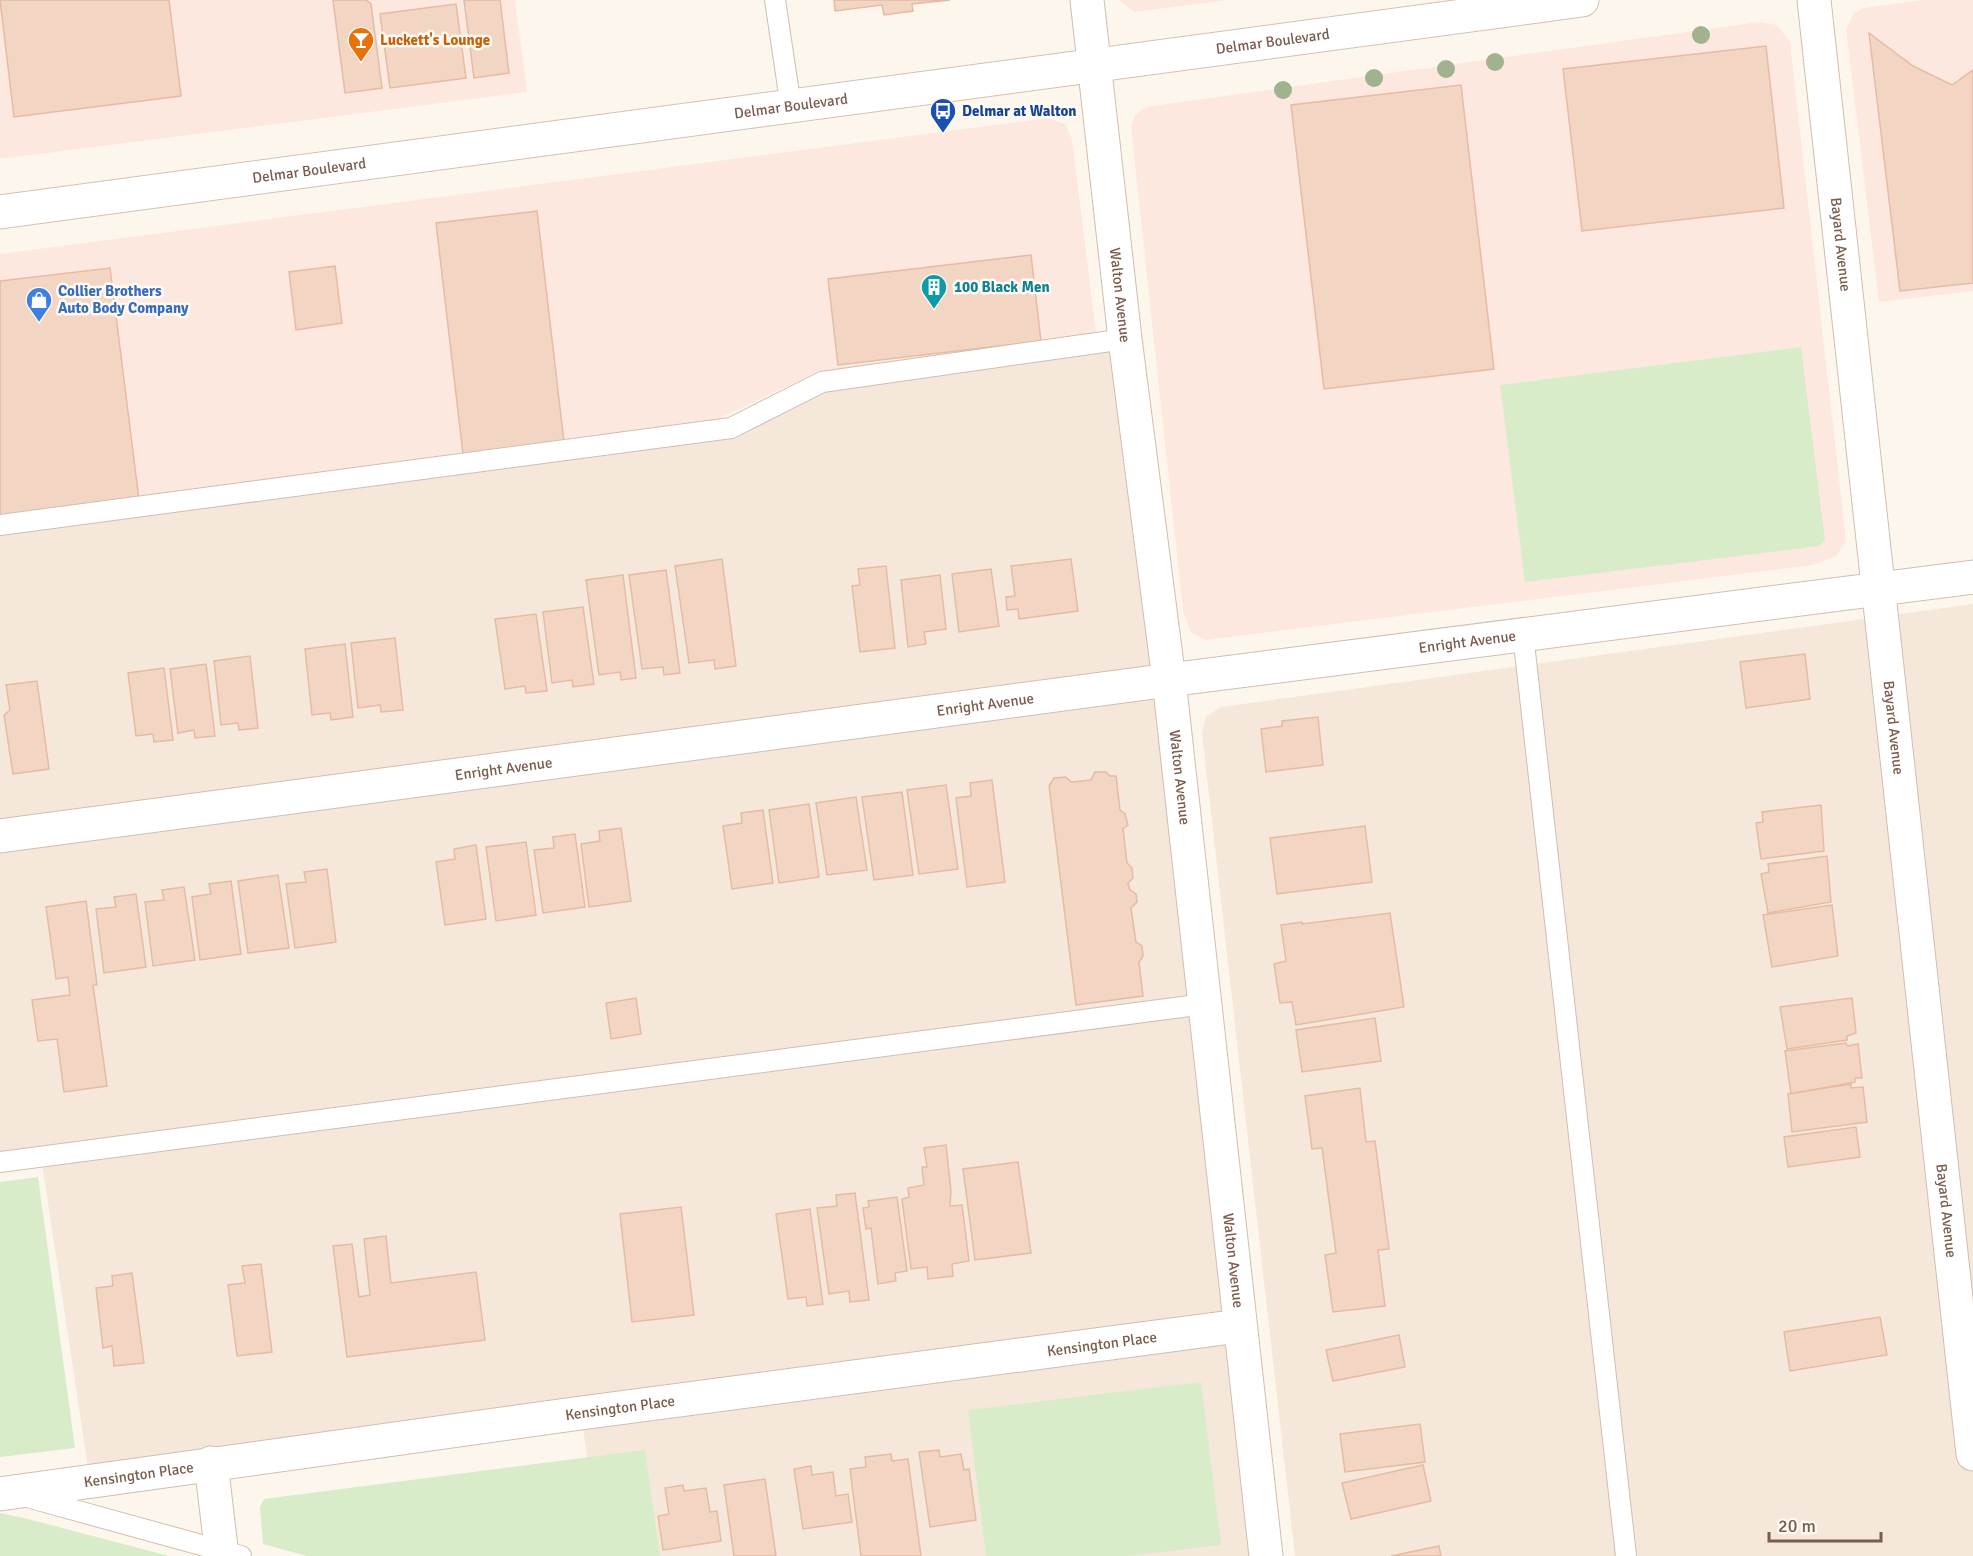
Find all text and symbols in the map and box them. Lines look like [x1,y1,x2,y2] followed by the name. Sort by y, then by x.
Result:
[346,25,376,63] bar icon: Luckett's Lounge
[1215,25,1331,58] street label: Delmar Boulevard
[380,31,490,49] place label: Luckett's Lounge
[733,89,849,123] street label: Delmar Boulevard
[928,96,958,134] bus stop icon: Delmar at Walton
[962,102,1077,120] place label: Delmar at Walton
[251,154,367,187] street label: Delmar Boulevard
[1827,197,1855,293] street label: Bayard Avenue
[1106,247,1134,344] street label: Walton Avenue
[919,272,949,310] building icon: 100 Black Men
[954,278,1050,296] place label: 100 Black Men
[58,282,189,317] place label: Collier Brothers Auto Body Company
[24,285,54,323] shop icon: Collier Brothers Auto Body Company
[1417,627,1517,657] street label: Enright Avenue
[1879,680,1908,776] street label: Bayard Avenue
[935,689,1035,720] street label: Enright Avenue
[1166,729,1194,826] street label: Walton Avenue
[454,753,553,784] street label: Enright Avenue
[1932,1163,1960,1259] street label: Bayard Avenue
[1219,1212,1247,1309] street label: Walton Avenue
[1046,1328,1158,1360] street label: Kensington Place
[564,1392,676,1424] street label: Kensington Place
[83,1458,195,1491] street label: Kensington Place
[1769,1505,1882,1543] scale bar
[1778,1515,1816,1537] text: 20 m

